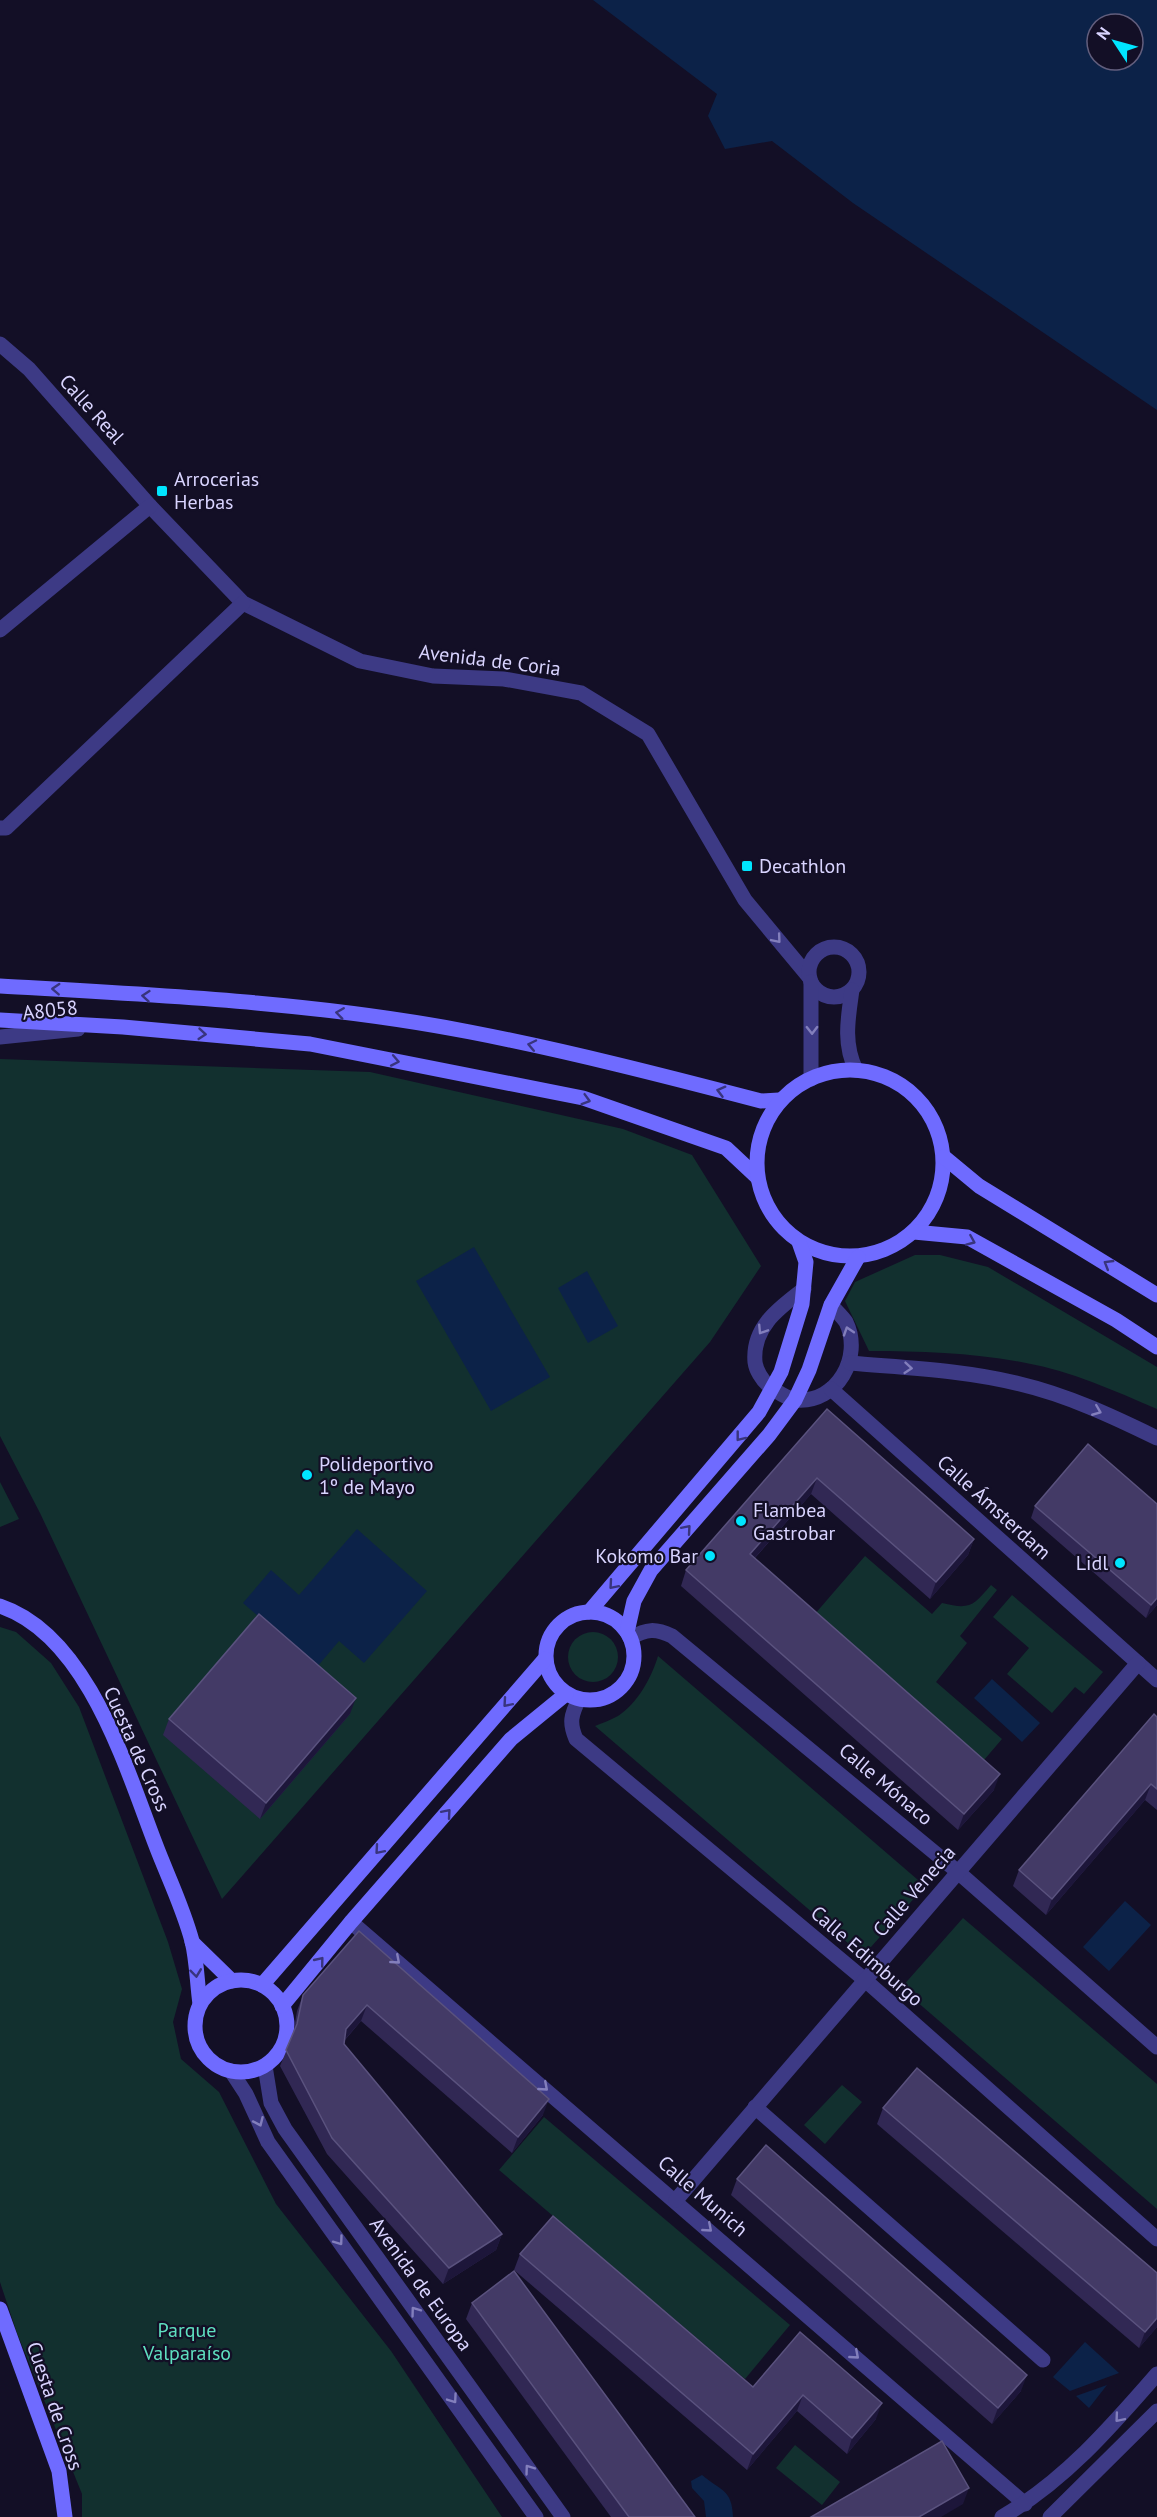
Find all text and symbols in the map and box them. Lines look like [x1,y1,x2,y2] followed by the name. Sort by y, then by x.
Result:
[1085,12,1145,72] north arrow
[1092,23,1114,43] text: N
[54,369,130,449] street label: Calle Real
[174,466,259,515] place label: Arrocerias Herbas
[155,484,169,498] marker: Arrocerias Herbas
[418,638,562,682] street label: Avenida de Coria
[759,853,846,879] place label: Decathlon
[740,859,754,873] marker: Decathlon
[770,932,781,943] one-way arrow
[51,983,60,996] one-way arrow
[141,989,150,1002] one-way arrow
[21,994,79,1026] street label: A8058
[335,1008,344,1020] one-way arrow
[805,1026,818,1035] one-way arrow
[198,1027,207,1040] one-way arrow
[527,1039,537,1052] one-way arrow
[390,1054,400,1067] one-way arrow
[717,1086,727,1098] one-way arrow
[580,1093,591,1105] one-way arrow
[965,1234,976,1246] one-way arrow
[1103,1261,1114,1272] one-way arrow
[758,1323,769,1334] one-way arrow
[843,1326,856,1337] one-way arrow
[904,1361,913,1374] one-way arrow
[1091,1404,1102,1416] one-way arrow
[736,1430,747,1441] one-way arrow
[932,1449,1056,1565] street label: Calle Ámsterdam
[319,1451,434,1500] place label: Polideportivo 1º de Mayo
[300,1468,314,1482] marker: Polideportivo 1º de Mayo
[753,1497,836,1546] place label: Flambea Gastrobar
[734,1514,748,1528] marker: Flambea Gastrobar
[680,1525,691,1536] one-way arrow
[595,1543,698,1569] place label: Kokomo Bar
[703,1549,717,1563] marker: Kokomo Bar
[1076,1550,1108,1576] place label: Lidl
[1113,1556,1127,1570] marker: Lidl
[609,1578,620,1588] one-way arrow
[98,1682,176,1816] street label: Cuesta de Cross
[503,1696,514,1707] one-way arrow
[834,1737,938,1831] street label: Calle Mónaco
[440,1809,451,1820] one-way arrow
[867,1840,961,1942] street label: Calle Venecia
[375,1843,386,1854] one-way arrow
[805,1900,929,2012] street label: Calle Edimburgo
[389,1953,400,1964] one-way arrow
[312,1957,323,1968] one-way arrow
[189,1968,202,1977] one-way arrow
[537,2080,548,2091] one-way arrow
[252,2116,264,2127] one-way arrow
[653,2150,753,2242] street label: Calle Munich
[364,2212,478,2356] street label: Avenida de Europa
[701,2221,712,2232] one-way arrow
[331,2235,342,2246] one-way arrow
[411,2307,422,2318] one-way arrow
[142,2317,231,2366] park label: Parque Valparaíso
[21,2338,89,2474] street label: Cuesta de Cross
[848,2348,859,2359] one-way arrow
[446,2393,457,2404] one-way arrow
[1115,2411,1126,2422] one-way arrow
[525,2465,536,2476] one-way arrow

